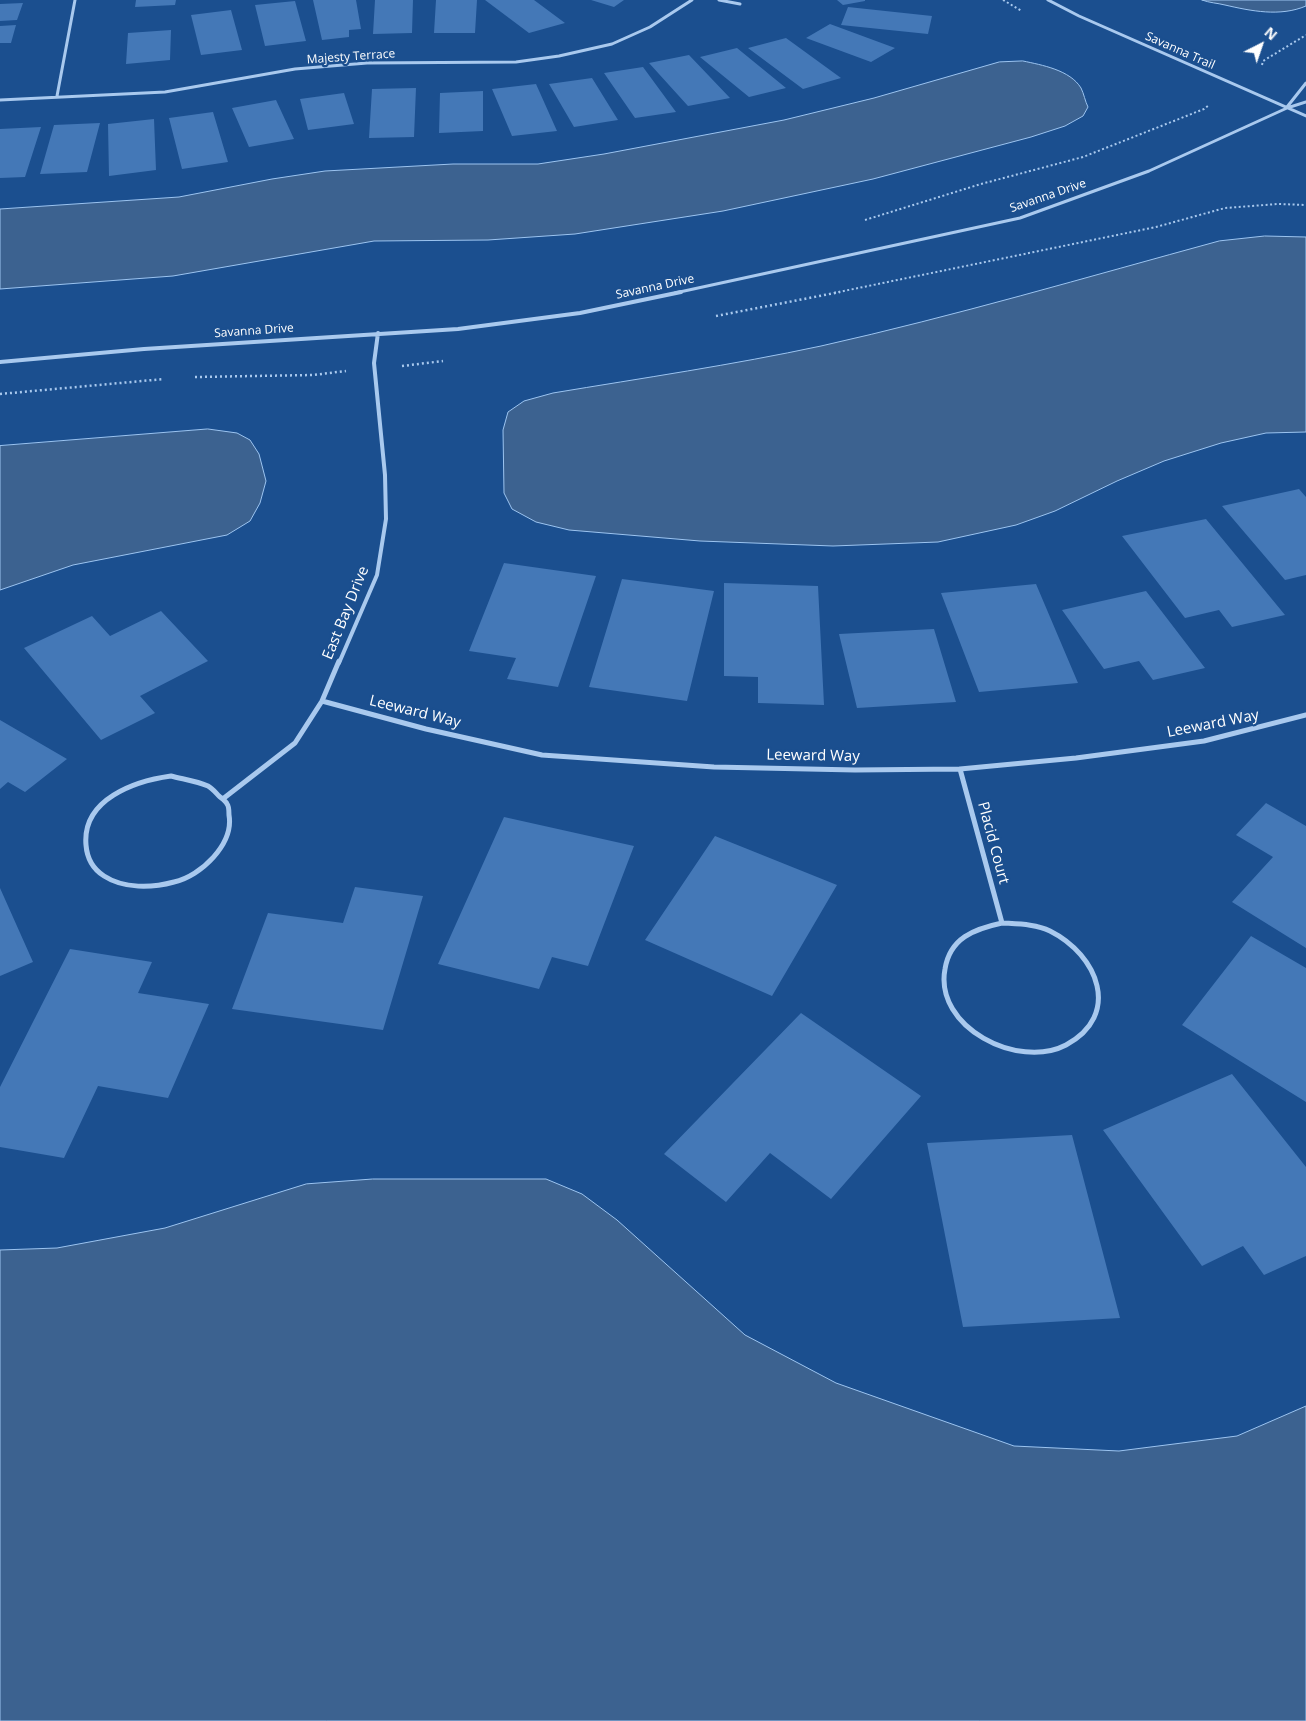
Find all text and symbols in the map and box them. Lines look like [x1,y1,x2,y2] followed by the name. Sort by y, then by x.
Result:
[1236,20,1286,70] north arrow
[1261,22,1282,44] text: N
[1143,29,1217,73] street label: Savanna Trail
[306,47,396,67] street label: Majesty Terrace
[1008,176,1088,216] street label: Savanna Drive
[614,272,696,302] street label: Savanna Drive
[214,321,294,341] street label: Savanna Drive
[319,564,373,662] street label: East Bay Drive
[367,692,463,732] street label: Leeward Way
[1165,706,1261,742] street label: Leeward Way
[766,746,860,766] street label: Leeward Way
[973,800,1013,886] street label: Placid Court

